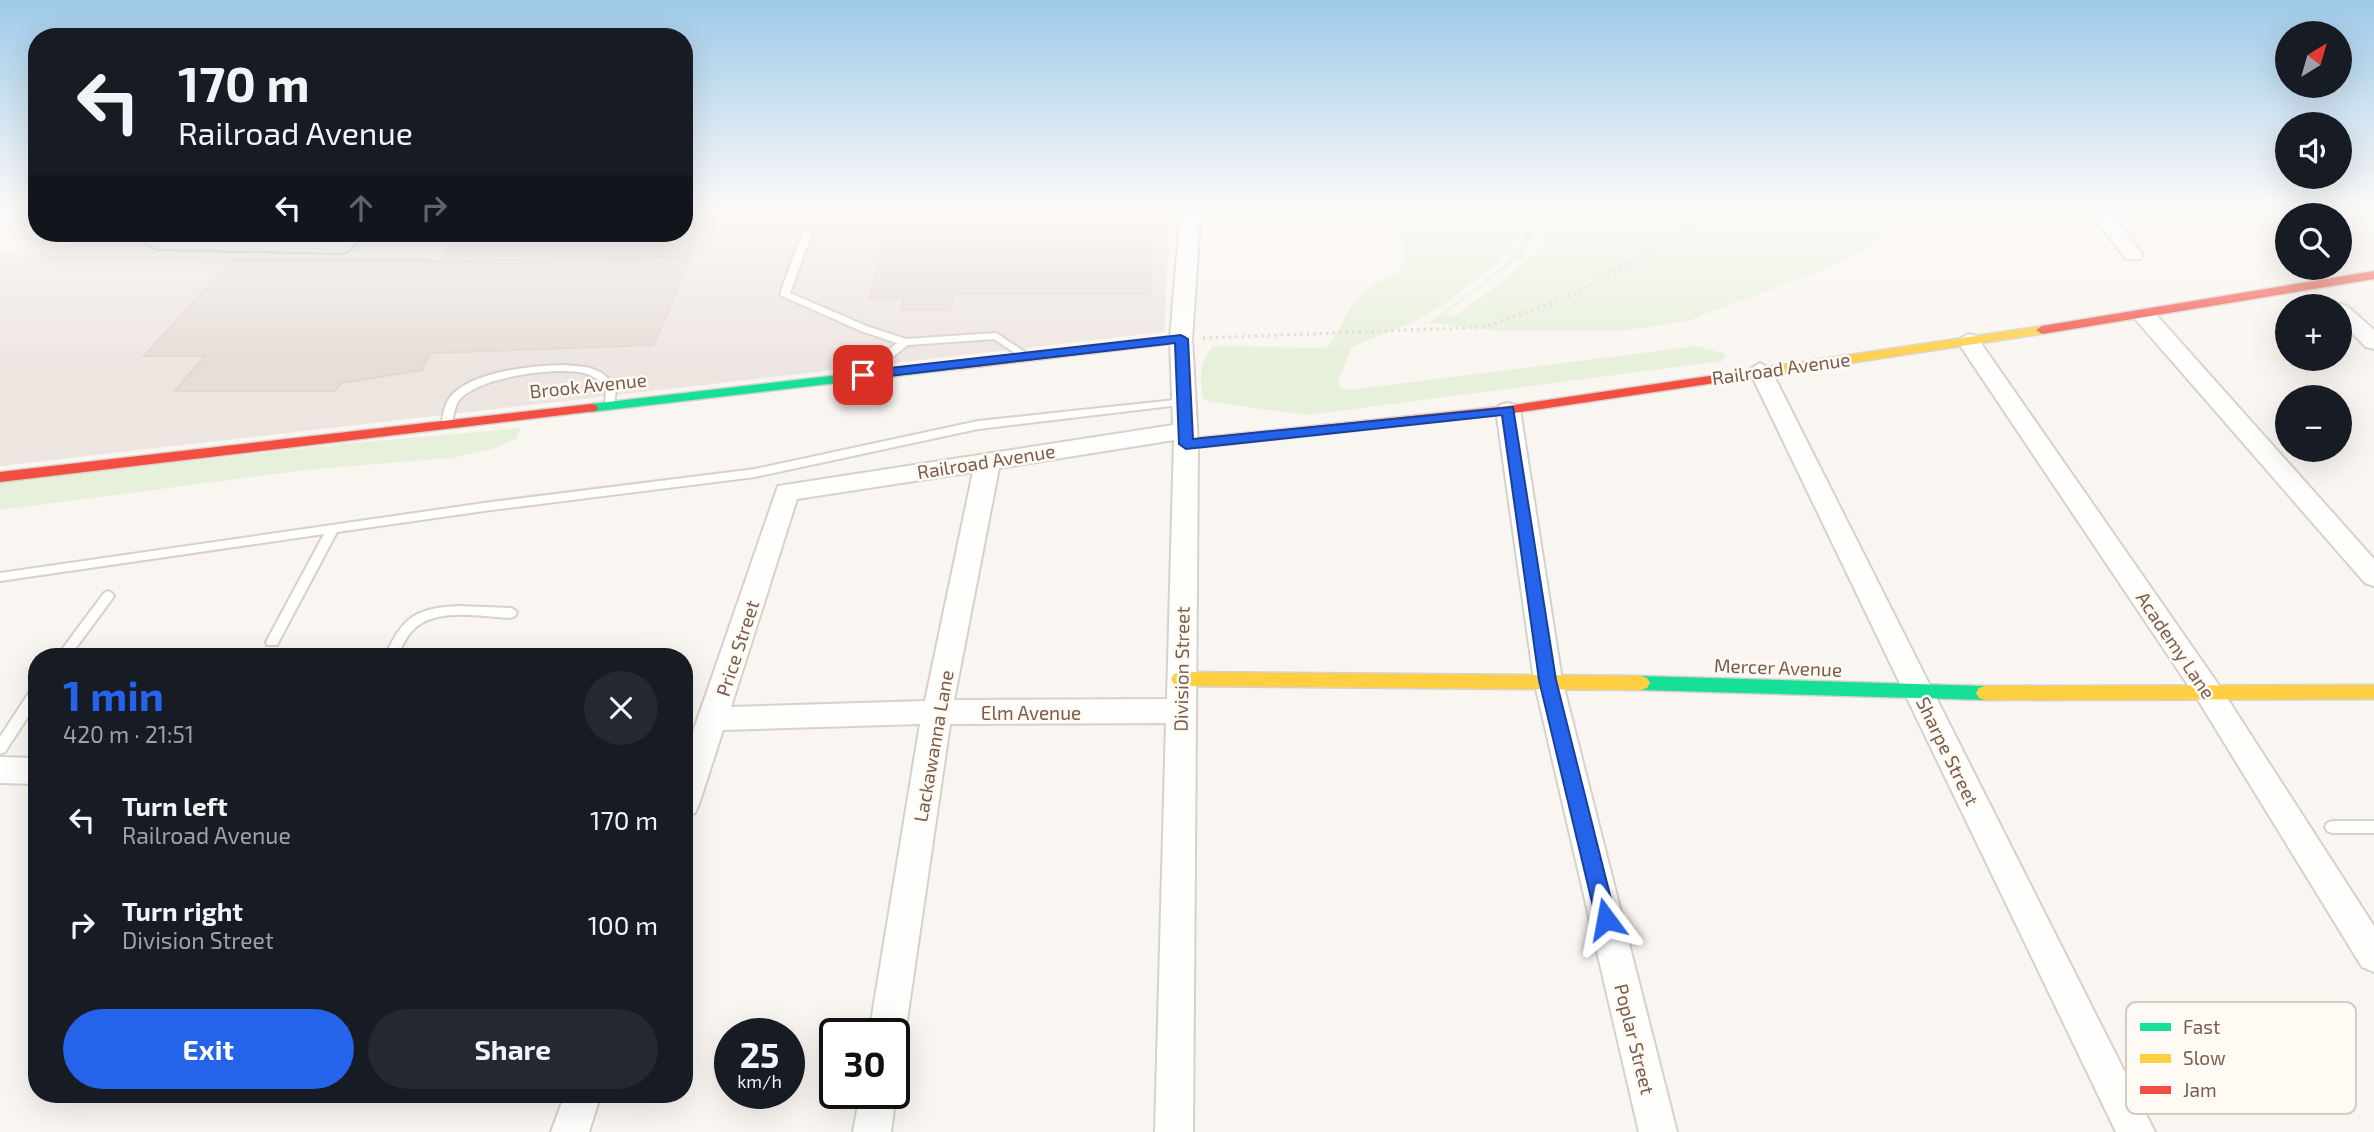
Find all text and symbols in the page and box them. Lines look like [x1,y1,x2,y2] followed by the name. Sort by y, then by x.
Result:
[2275,21,2352,98] north arrow
[2275,21,2352,462] map controls
[178,53,310,112] text: 170 m
[63,56,154,147] icon: left
[2275,112,2352,189] button: sound
[178,113,413,151] text: Railroad Avenue
[269,189,307,227] icon: left
[342,189,380,227] icon: ahead
[415,189,453,227] icon: right
[2275,203,2352,280] button: search
[2275,294,2352,371] button: +
[833,345,893,405] pin
[1710,347,1852,389] street label: Railroad Avenue
[844,356,882,394] icon: arrive
[528,367,648,403] street label: Brook Avenue
[2275,385,2352,462] button: −
[915,439,1057,483] street label: Railroad Avenue
[2132,587,2220,703] street label: Academy Lane
[711,597,763,699] street label: Price Street
[1168,606,1194,732] street label: Division Street
[1714,653,1842,681] street label: Mercer Avenue
[908,668,958,824] street label: Lackawanna Lane
[63,669,164,719] text: 1 min
[584,671,658,745] button: close
[1912,693,1984,809] street label: Sharpe Street
[981,701,1081,724] street label: Elm Avenue
[63,720,194,748] text: 420 m · 21:51
[122,790,228,821] text: Turn left
[63,801,101,839] icon: left
[590,804,658,835] text: 170 m
[122,821,291,849] text: Railroad Avenue
[1569,882,1643,956] position arrow
[122,895,243,926] text: Turn right
[63,906,101,944] icon: right
[588,909,658,940] text: 100 m
[122,926,274,954] text: Division Street
[1610,981,1660,1097] street label: Poplar Street
[2126,1002,2356,1114] legend
[63,1009,354,1089] button: Exit
[368,1009,658,1089] button: Share
[2183,1015,2220,1038] text: Fast
[819,1018,910,1109] speed limit sign: 30
[740,1033,779,1075] text: 25
[2183,1046,2226,1069] text: Slow
[737,1070,782,1092] text: km/h
[2183,1078,2217,1101] text: Jam

